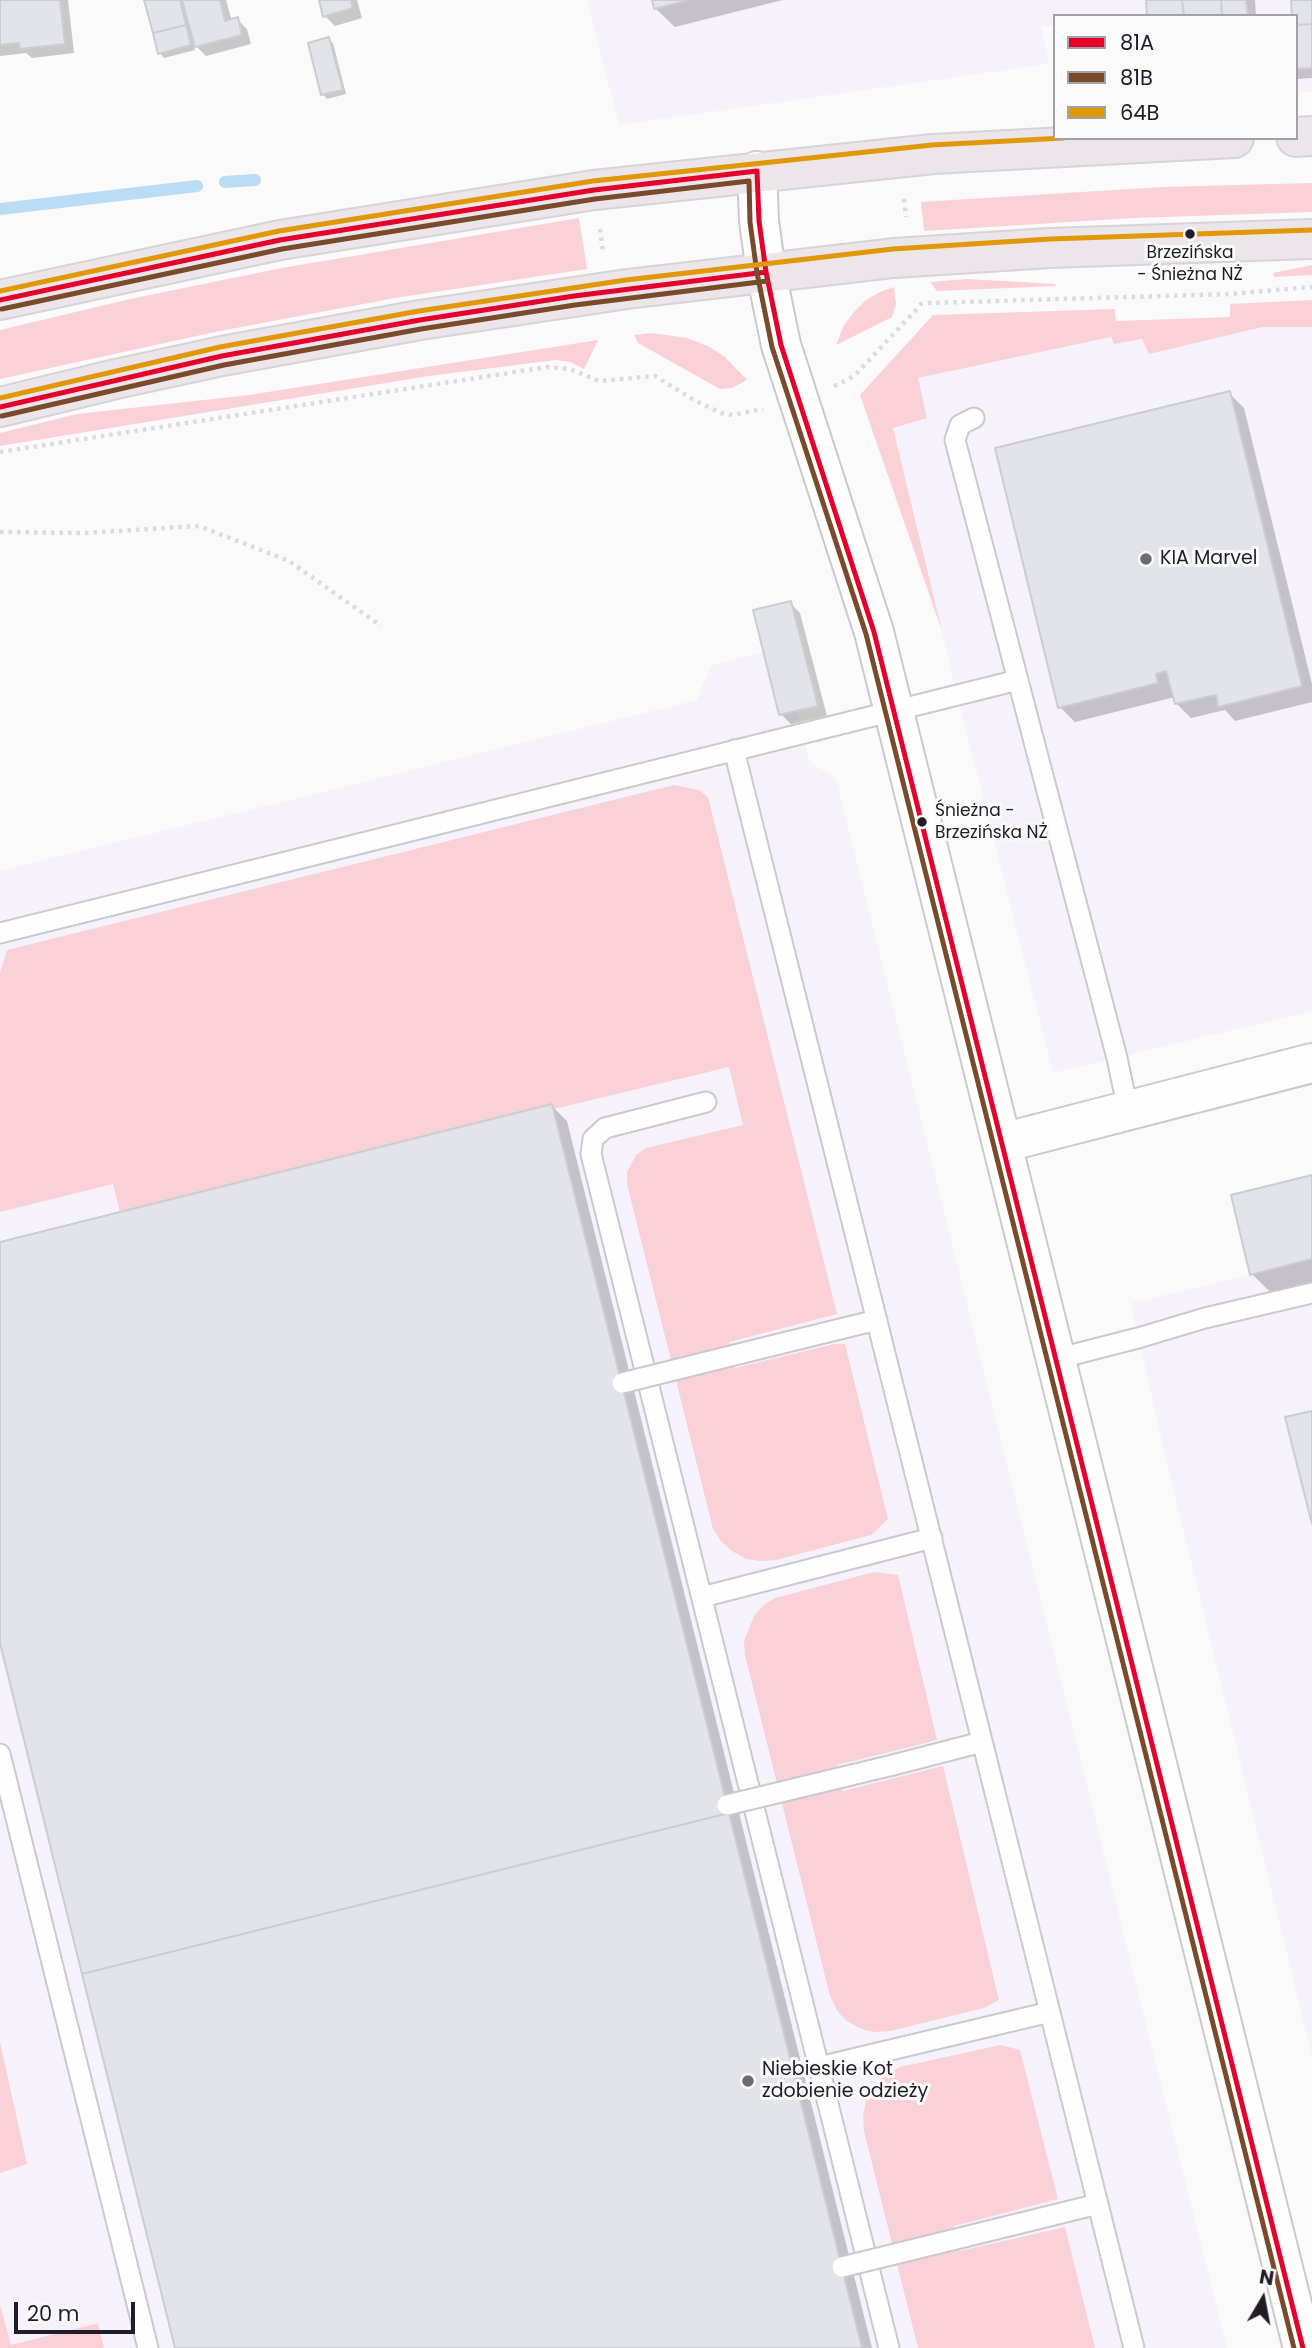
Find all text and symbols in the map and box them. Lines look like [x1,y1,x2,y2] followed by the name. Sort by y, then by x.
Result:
[1053,14,1298,140] legend
[1120,28,1154,57] text: 81A
[1120,63,1153,92] text: 81B
[1120,98,1159,127] text: 64B
[1183,227,1197,241] marker: Brzezińska - Śnieżna NŻ
[1137,244,1243,284] place label: Brzezińska - Śnieżna NŻ
[1160,548,1257,570] place label: KIA Marvel
[1138,551,1154,567] marker: KIA Marvel
[935,802,1048,842] place label: Śnieżna - Brzezińska NŻ
[915,815,929,829] marker: Śnieżna - Brzezińska NŻ
[762,2059,928,2103] place label: Niebieskie Kot zdobienie odzieży
[740,2073,756,2089] marker: Niebieskie Kot zdobienie odzieży
[1257,2263,1276,2292] text: N
[1228,2264,1298,2334] north arrow
[18,2288,138,2332] scale bar
[27,2299,80,2328] text: 20 m

